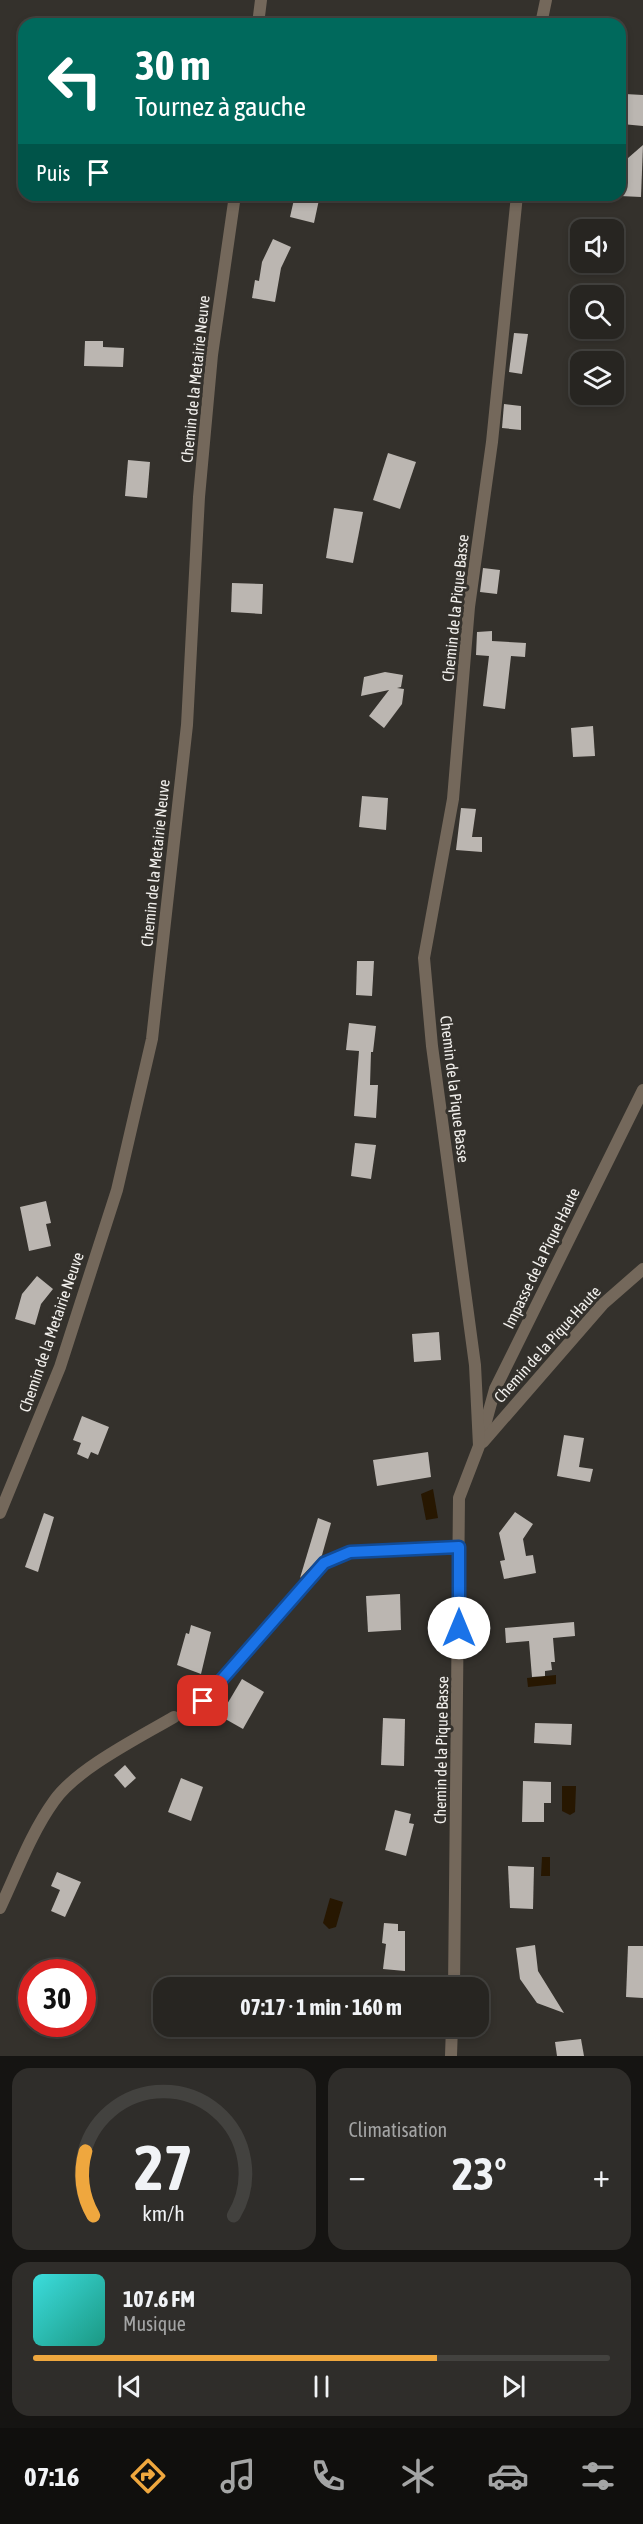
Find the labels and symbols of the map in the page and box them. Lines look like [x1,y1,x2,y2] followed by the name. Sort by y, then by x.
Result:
[177,295,213,463] street label: Chemin de la Metairie Neuve
[438,534,473,683] street label: Chemin de la Pique Basse
[137,779,173,947] street label: Chemin de la Metairie Neuve
[436,1015,473,1164] street label: Chemin de la Pique Basse
[499,1185,584,1332] street label: Impasse de la Pique Haute
[15,1250,87,1414] street label: Chemin de la Metairie Neuve
[490,1282,605,1407] street label: Chemin de la Pique Haute
[427,1596,491,1660] position arrow
[177,1675,228,1726] pin
[431,1676,452,1824] street label: Chemin de la Pique Basse
[18,1959,96,2037] speed limit sign: 30

